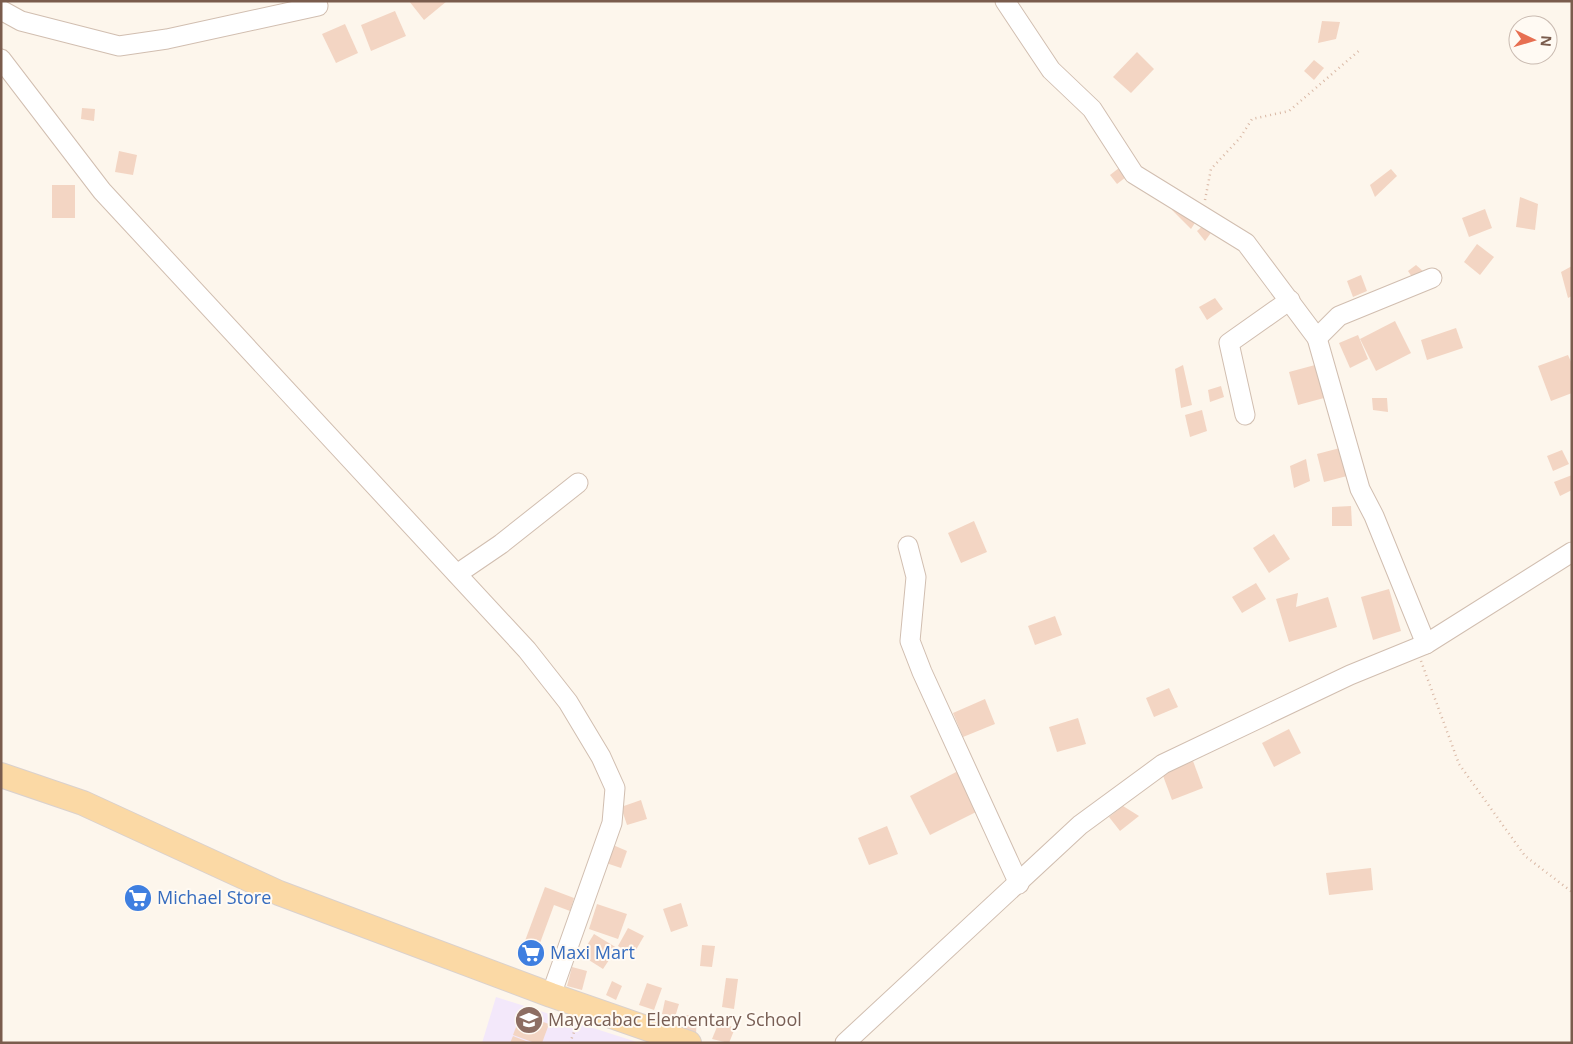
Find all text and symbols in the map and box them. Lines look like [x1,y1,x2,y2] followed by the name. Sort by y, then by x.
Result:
[1508,15,1558,65] north arrow
[1536,35,1556,48] text: N
[123,883,153,913] supermarket icon: Michael Store
[157,885,271,909] place label: Michael Store
[516,938,546,968] supermarket icon: Maxi Mart
[550,940,635,964] place label: Maxi Mart
[514,1005,544,1035] school or university icon: Mayacabac Elementary School
[548,1007,802,1031] place label: Mayacabac Elementary School

